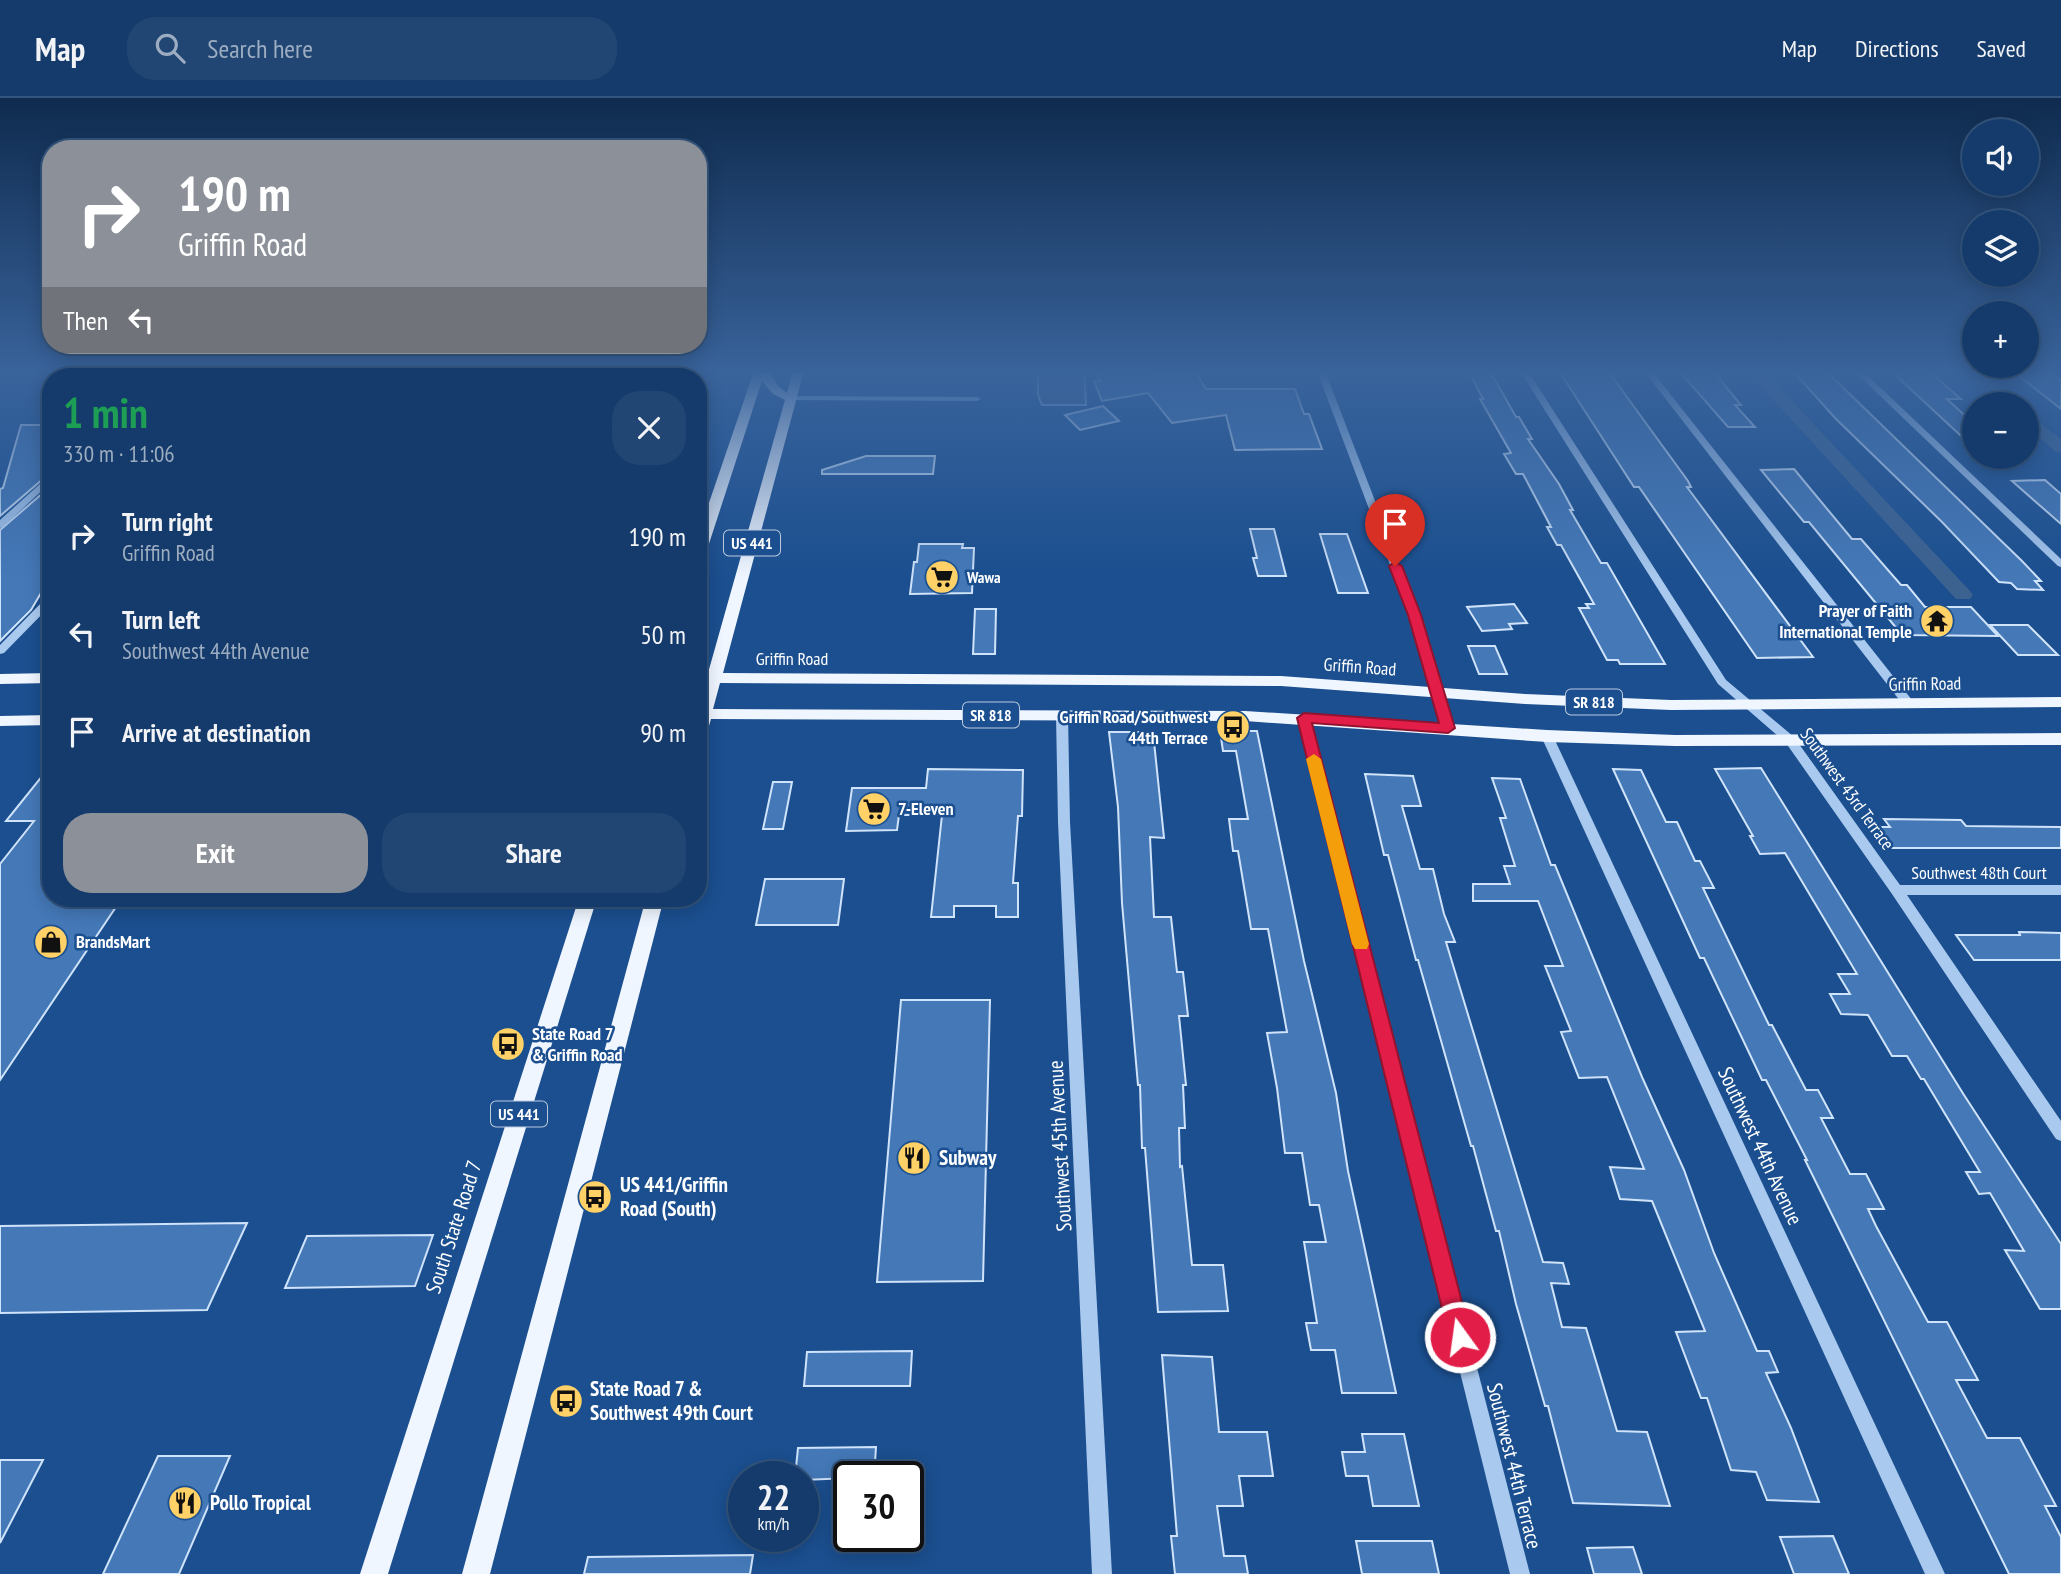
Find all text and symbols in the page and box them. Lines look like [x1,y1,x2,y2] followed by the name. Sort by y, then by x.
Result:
[127,17,617,80] search box
[35,27,85,70] text: Map
[151,29,189,67] icon: search
[207,32,313,65] text: Search here
[1782,33,1817,64] text: Map
[1855,33,1939,64] text: Directions
[1977,33,2026,64] text: Saved
[1962,119,2039,469] map controls
[1962,119,2039,196] button: sound
[178,161,291,225] text: 190 m
[63,168,154,259] icon: right
[1962,210,2039,287] button: layers
[178,223,307,265] text: Griffin Road
[122,301,160,339] icon: left
[1962,301,2039,378] button: +
[63,304,108,337] text: Then
[63,385,148,440] text: 1 min
[612,391,686,465] button: close
[1962,392,2039,469] button: −
[63,439,175,468] text: 330 m · 11:06
[1365,494,1425,566] pin
[122,505,213,538] text: Turn right
[1376,505,1414,543] icon: arrive
[63,517,101,555] icon: right
[628,520,686,553] text: 190 m
[724,530,780,556] road number: US 441
[122,538,215,567] text: Griffin Road
[923,558,961,596] supermarket icon: Wawa
[966,567,1001,587] place label: Wawa
[1779,599,1912,643] place label: Prayer of Faith International Temple
[1918,602,1956,640] temple icon: Prayer of Faith International Temple
[122,603,200,636] text: Turn left
[63,615,101,653] icon: left
[640,618,686,651] text: 50 m
[122,636,310,665] text: Southwest 44th Avenue
[756,647,828,670] street label: Griffin Road
[1323,652,1397,681] street label: Griffin Road
[1888,671,1961,696] street label: Griffin Road
[1566,690,1622,715] road number: SR 818
[963,702,1019,728] road number: SR 818
[1060,705,1209,749] place label: Griffin Road/Southwest 44th Terrace
[1214,708,1252,746] bus stop icon: Griffin Road/Southwest 44th Terrace
[63,713,101,751] icon: arrive
[122,716,311,749] text: Arrive at destination
[640,716,686,749] text: 90 m
[1795,723,1899,854] street label: Southwest 43rd Terrace
[855,790,893,828] supermarket icon: 7-Eleven
[898,797,954,820] place label: 7-Eleven
[63,813,368,893] button: Exit
[382,813,686,893] button: Share
[1911,861,2047,884] street label: Southwest 48th Court
[32,923,70,961] shop icon: BrandsMart
[76,930,151,953] place label: BrandsMart
[532,1022,623,1066] place label: State Road 7 & Griffin Road
[489,1025,527,1063] bus stop icon: State Road 7 & Griffin Road
[1042,1060,1077,1232] street label: Southwest 45th Avenue
[1712,1062,1809,1229] street label: Southwest 44th Avenue
[491,1102,547,1126] road number: US 441
[895,1139,933,1177] restaurant icon: Subway
[939,1144,997,1171] place label: Subway
[419,1157,488,1297] street label: South State Road 7
[620,1171,728,1222] place label: US 441/Griffin Road (South)
[576,1178,614,1216] bus stop icon: US 441/Griffin Road (South)
[1423,1300,1497,1374] position arrow
[590,1375,753,1426] place label: State Road 7 & Southwest 49th Court
[1481,1380,1548,1552] street label: Southwest 44th Terrace
[547,1382,585,1420] bus stop icon: State Road 7 & Southwest 49th Court
[833,1461,924,1552] speed limit sign: 30
[757,1474,790,1520] text: 22
[166,1484,204,1522] restaurant icon: Pollo Tropical
[210,1489,312,1516] place label: Pollo Tropical
[758,1512,789,1535] text: km/h

